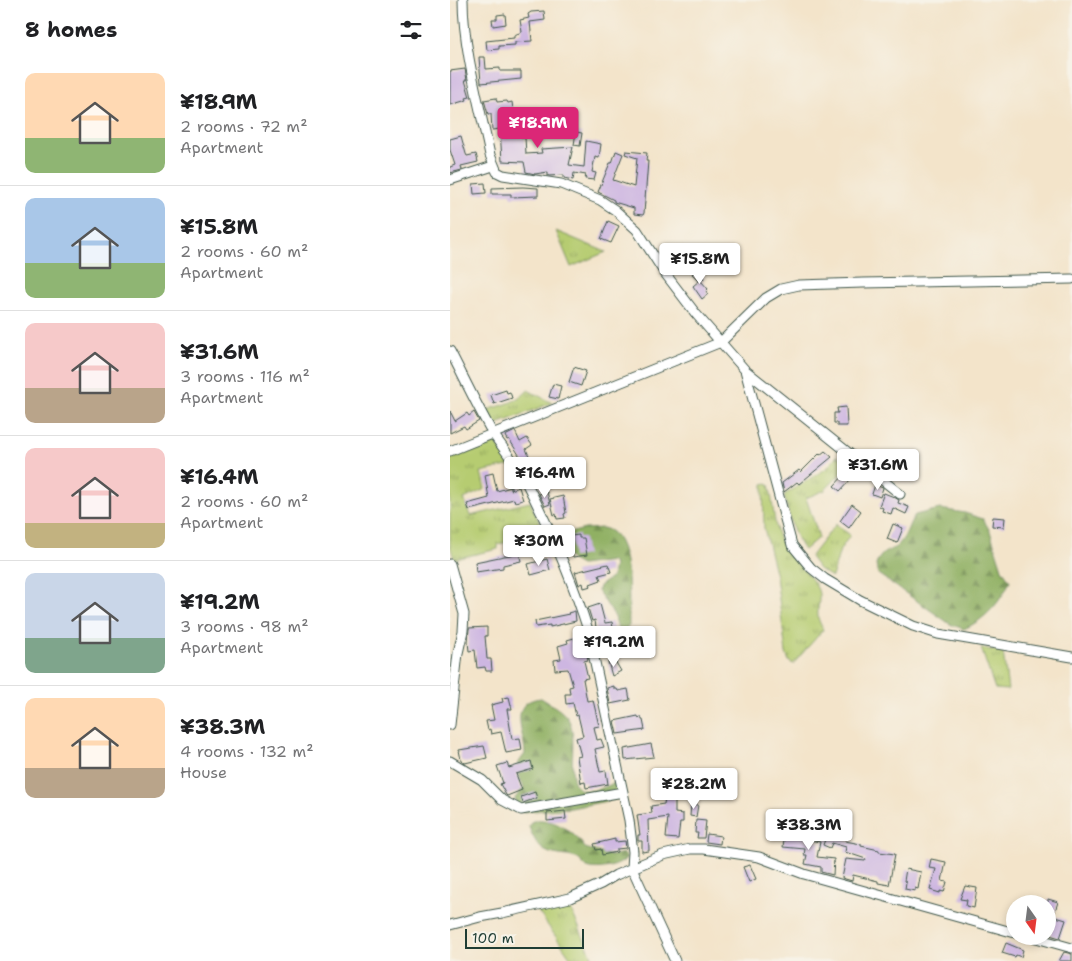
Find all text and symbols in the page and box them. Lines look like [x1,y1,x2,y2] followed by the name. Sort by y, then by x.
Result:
[25,16,117,44] text: 8 homes
[397,16,425,44] icon: filters
[180,88,257,116] text: ¥18.9M
[65,93,125,153] icon: home
[497,106,579,149] pin: ¥18.9M
[509,112,568,133] text: ¥18.9M
[180,116,308,137] text: 2 rooms · 72 m²
[180,137,263,158] text: Apartment
[180,213,258,241] text: ¥15.8M
[65,218,125,278] icon: home
[180,241,308,262] text: 2 rooms · 60 m²
[659,242,741,285] pin: ¥15.8M
[670,248,730,269] text: ¥15.8M
[180,262,263,283] text: Apartment
[180,338,259,366] text: ¥31.6M
[65,343,125,403] icon: home
[180,366,310,387] text: 3 rooms · 116 m²
[180,387,263,408] text: Apartment
[837,448,919,491] pin: ¥31.6M
[848,454,908,475] text: ¥31.6M
[504,456,586,499] pin: ¥16.4M
[515,462,575,483] text: ¥16.4M
[180,463,259,491] text: ¥16.4M
[65,468,125,528] icon: home
[180,491,308,512] text: 2 rooms · 60 m²
[180,512,263,533] text: Apartment
[509,524,569,567] pin: ¥30M
[514,530,564,551] text: ¥30M
[180,588,260,616] text: ¥19.2M
[65,593,125,653] icon: home
[180,616,309,637] text: 3 rooms · 98 m²
[573,626,655,668] pin: ¥19.2M
[584,631,644,652] text: ¥19.2M
[180,637,263,658] text: Apartment
[180,713,265,741] text: ¥38.3M
[65,718,125,778] icon: home
[180,741,314,762] text: 4 rooms · 132 m²
[180,762,227,783] text: House
[653,768,735,810] pin: ¥28.2M
[662,773,726,794] text: ¥28.2M
[768,808,850,851] pin: ¥38.3M
[777,814,841,835] text: ¥38.3M
[1006,895,1056,945] north arrow
[1006,895,1056,945] map controls
[465,926,584,949] scale bar
[472,929,514,947] text: 100 m

